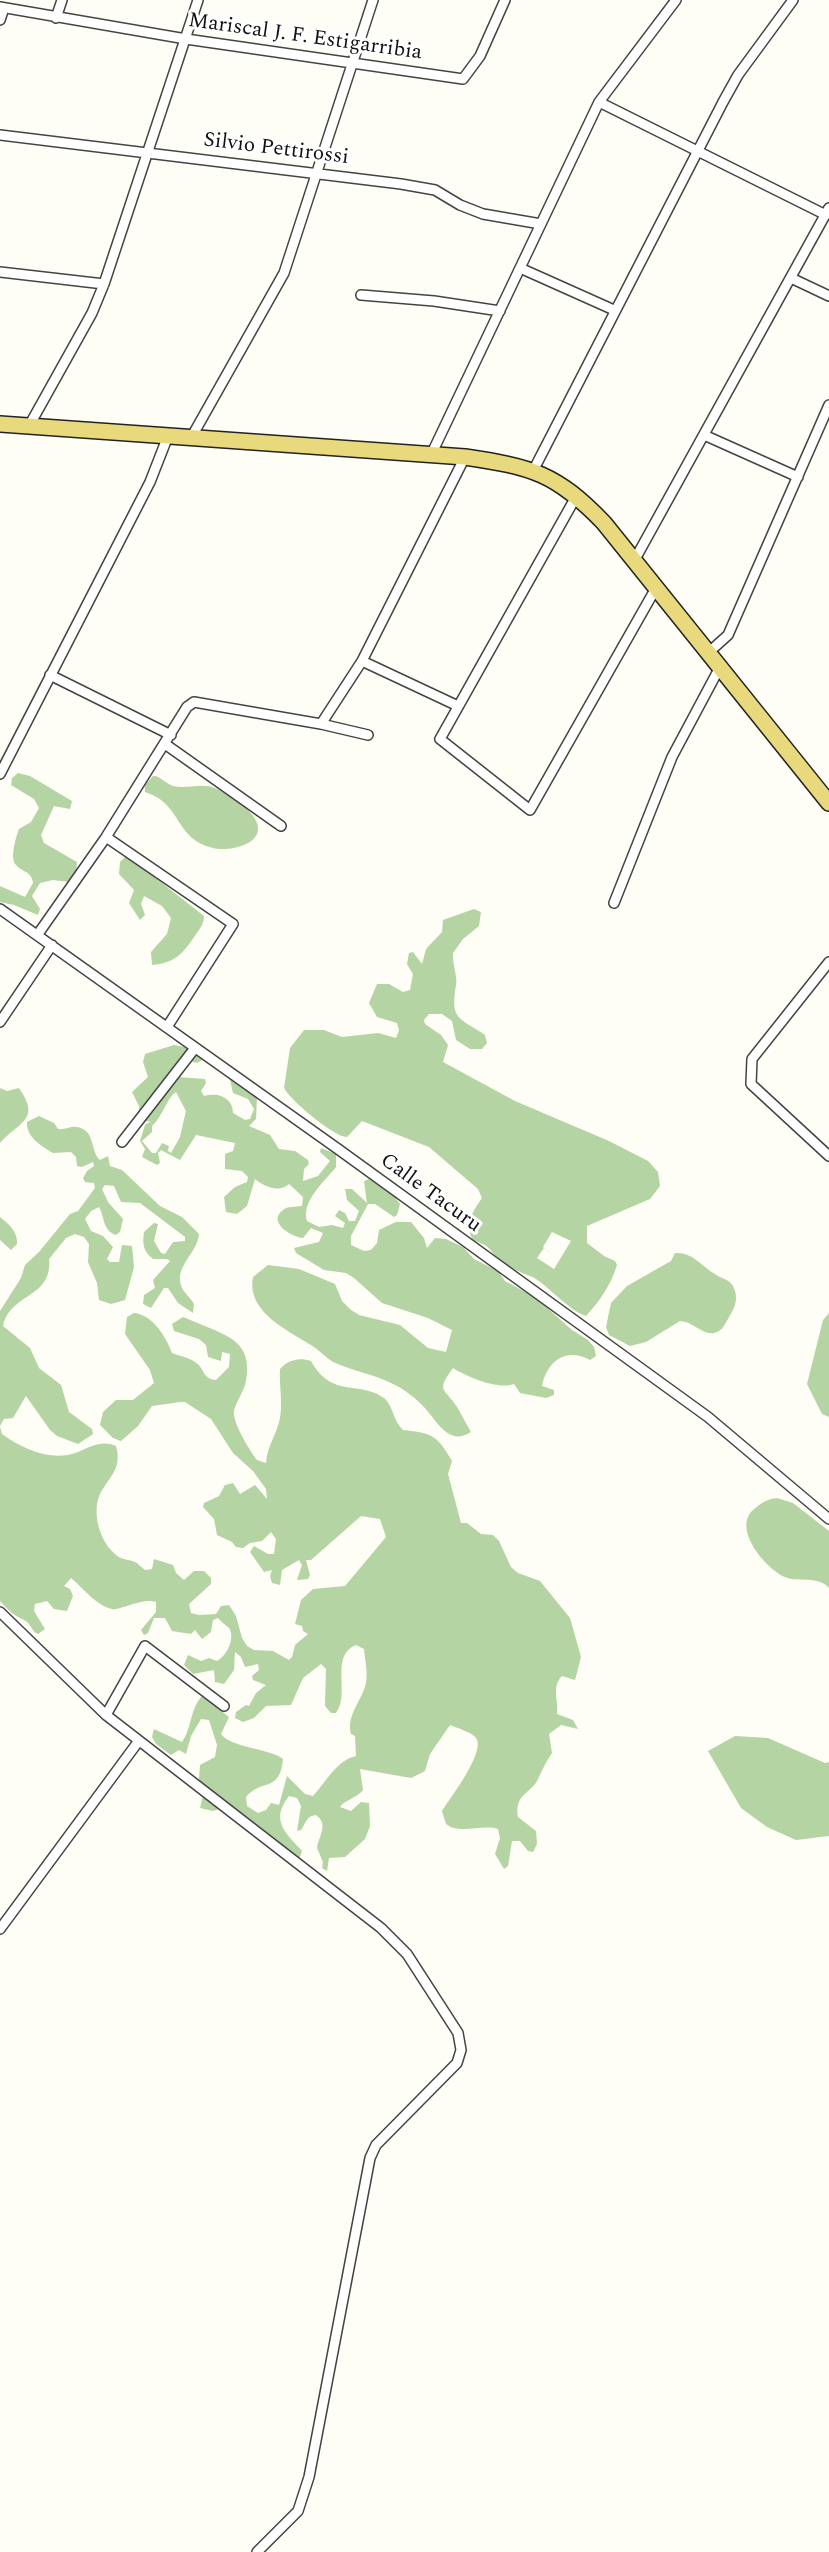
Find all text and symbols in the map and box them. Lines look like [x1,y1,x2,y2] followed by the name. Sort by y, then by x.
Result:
[187,9,423,67] street label: Mariscal J. F. Estigarribia
[202,129,350,171] street label: Silvio Pettirossi
[375,1149,485,1239] street label: Calle Tacuru

